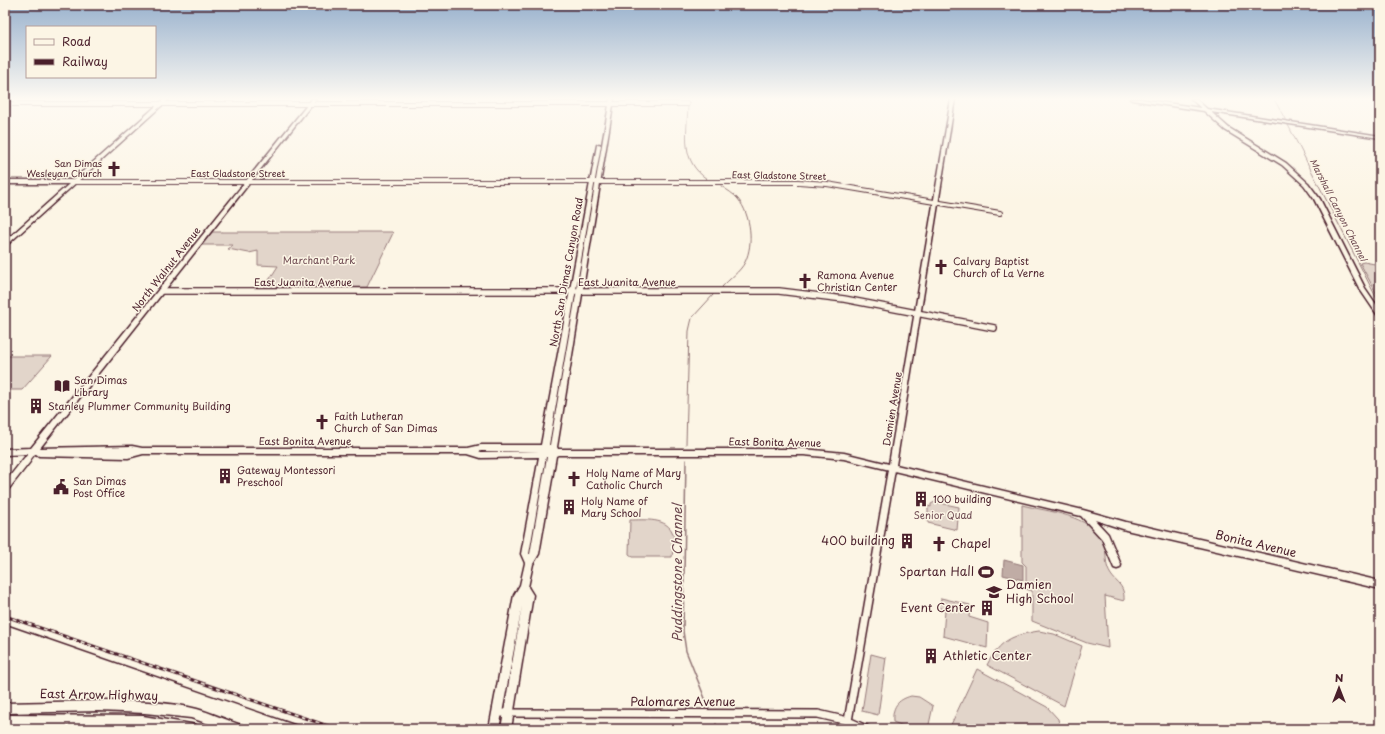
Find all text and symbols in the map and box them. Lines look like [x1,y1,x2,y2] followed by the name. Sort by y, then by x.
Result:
[26,26,156,78] legend
[62,32,91,50] text: Road
[62,52,108,70] text: Railway
[26,156,102,180] place label: San Dimas Wesleyan Church
[1307,156,1372,265] water label: Marshall Canyon Channel
[105,160,123,178] church icon: San Dimas Wesleyan Church
[191,166,286,180] street label: East Gladstone Street
[732,167,827,183] street label: East Gladstone Street
[545,196,587,348] street label: North San Dimas Canyon Road
[128,223,204,314] street label: North Walnut Avenue
[283,252,355,267] park label: Marchant Park
[953,253,1045,280] place label: Calvary Baptist Church of La Verne
[932,258,950,276] church icon: Calvary Baptist Church of La Verne
[817,267,898,294] place label: Ramona Avenue Christian Center
[796,272,814,290] church icon: Ramona Avenue Christian Center
[254,274,353,289] street label: East Juanita Avenue
[578,274,677,289] street label: East Juanita Avenue
[878,370,905,447] street label: Damien Avenue
[74,372,127,399] place label: San Dimas Library
[53,377,71,395] library icon: San Dimas Library
[27,397,45,415] building icon: Stanley Plummer Community Building
[48,398,231,414] place label: Stanley Plummer Community Building
[334,408,438,435] place label: Faith Lutheran Church of San Dimas
[313,413,331,431] church icon: Faith Lutheran Church of San Dimas
[259,433,352,448] street label: East Bonita Avenue
[729,433,822,450] street label: East Bonita Avenue
[237,462,336,489] place label: Gateway Montessori Preschool
[586,465,682,492] place label: Holy Name of Mary Catholic Church
[216,467,234,485] building icon: Gateway Montessori Preschool
[565,470,583,488] church icon: Holy Name of Mary Catholic Church
[73,473,126,500] place label: San Dimas Post Office
[52,478,70,496] public building icon: San Dimas Post Office
[912,490,930,508] building icon: 100 building
[933,491,992,506] place label: 100 building
[581,493,648,520] place label: Holy Name of Mary School
[560,498,578,516] building icon: Holy Name of Mary School
[667,502,686,642] water label: Puddingstone Channel
[914,507,973,522] park label: Senior Quad
[1214,525,1299,561] street label: Bonita Avenue
[821,531,895,549] place label: 400 building
[898,532,916,550] building icon: 400 building
[951,534,991,552] place label: Chapel
[930,535,948,553] church icon: Chapel
[899,562,974,580] place label: Spartan Hall
[977,563,995,581] sports icon: Spartan Hall
[1006,575,1074,607] place label: Damien High School
[985,583,1003,601] school or university icon: Damien High School
[901,598,975,616] place label: Event Center
[978,599,996,617] building icon: Event Center
[943,646,1032,664] place label: Athletic Center
[922,647,940,665] building icon: Athletic Center
[1319,668,1359,708] north arrow
[1335,669,1344,686] text: N
[40,684,158,704] street label: East Arrow Highway
[630,692,736,710] street label: Palomares Avenue

